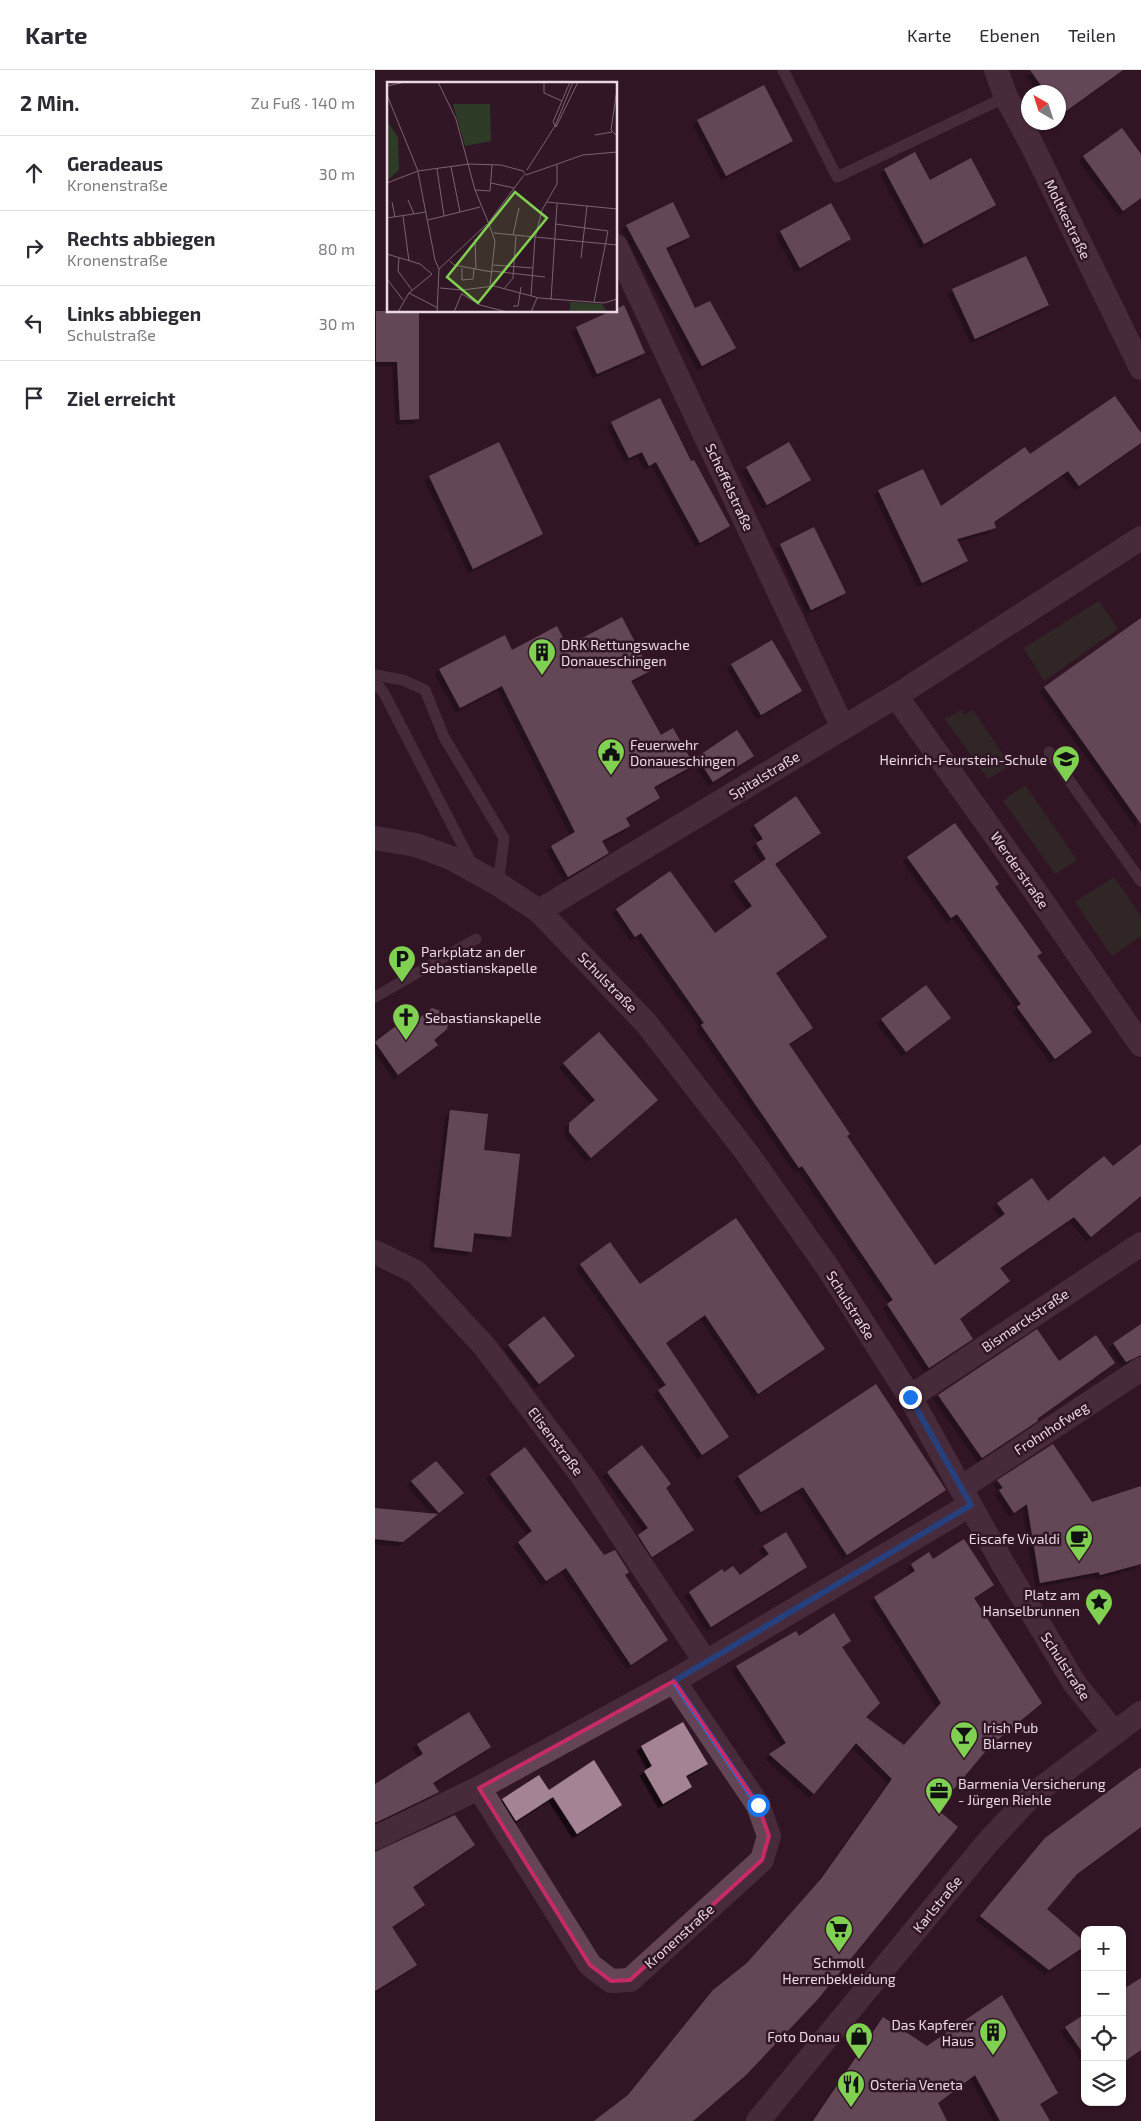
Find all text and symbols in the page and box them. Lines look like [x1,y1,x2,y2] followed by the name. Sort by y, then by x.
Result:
[25,20,88,49] text: Karte
[907,24,951,46] text: Karte
[979,24,1040,46] text: Ebenen
[1068,24,1116,46] text: Teilen
[387,82,617,312] inset map
[1021,85,1066,130] north arrow
[20,90,80,115] text: 2 Min.
[251,93,355,112] text: Zu Fuß · 140 m
[67,152,163,175] text: Geradeaus
[20,159,48,187] icon: ahead
[319,164,355,183] text: 30 m
[67,175,168,194] text: Kronenstraße
[1041,176,1095,262] street label: Moltkestraße
[67,227,215,250] text: Rechts abbiegen
[20,234,48,262] icon: right
[318,239,355,258] text: 80 m
[67,250,168,269] text: Kronenstraße
[67,302,201,325] text: Links abbiegen
[20,309,48,337] icon: left
[319,314,355,333] text: 30 m
[67,325,156,344] text: Schulstraße
[20,384,48,412] icon: arrive
[67,387,176,410] text: Ziel erreicht
[702,441,758,533] street label: Scheffelstraße
[561,636,690,669] place label: DRK Rettungswache Donaueschingen
[527,637,557,676] building icon: DRK Rettungswache Donaueschingen
[630,736,736,769] place label: Feuerwehr Donaueschingen
[596,737,626,776] public building icon: Feuerwehr Donaueschingen
[1051,744,1081,783] school or university icon: Heinrich-Feurstein-Schule
[726,747,802,803] street label: Spitalstraße
[880,751,1047,768] place label: Heinrich-Feurstein-Schule
[987,828,1053,912] street label: Werderstraße
[421,943,537,976] place label: Parkplatz an der Sebastianskapelle
[387,944,417,983] parking icon: Parkplatz an der Sebastianskapelle
[575,948,641,1016] street label: Schulstraße
[391,1002,421,1041] church icon: Sebastianskapelle
[425,1009,541,1026] place label: Sebastianskapelle
[823,1268,879,1342] street label: Schulstraße
[978,1285,1072,1355] street label: Bismarckstraße
[899,1386,922,1409] route end
[1011,1398,1091,1458] street label: Frohnhofweg
[525,1404,587,1478] street label: Elisenstraße
[1064,1523,1094,1562] cafe icon: Eiscafe Vivaldi
[969,1530,1060,1547] place label: Eiscafe Vivaldi
[983,1586,1080,1619] place label: Platz am Hanselbrunnen
[1084,1587,1114,1626] place icon: Platz am Hanselbrunnen
[1038,1629,1094,1703] street label: Schulstraße
[983,1719,1038,1752] place label: Irish Pub Blarney
[949,1720,979,1759] bar icon: Irish Pub Blarney
[958,1775,1106,1808] place label: Barmenia Versicherung - Jürgen Riehle
[924,1776,954,1815] office icon: Barmenia Versicherung - Jürgen Riehle
[747,1794,770,1817] route start
[909,1872,965,1936] street label: Karlstraße
[641,1900,717,1972] street label: Kronenstraße
[824,1914,854,1953] supermarket icon: Schmoll Herrenbekleidung
[1081,1926,1126,2106] map controls
[1081,1926,1126,1971] button: +
[782,1954,896,1987] place label: Schmoll Herrenbekleidung
[1081,1971,1126,2016] button: −
[891,2016,974,2049] place label: Das Kapferer Haus
[1081,2016,1126,2061] button: locate
[978,2017,1008,2056] building icon: Das Kapferer Haus
[844,2021,874,2060] shop icon: Foto Donau
[767,2028,840,2045] place label: Foto Donau
[1081,2061,1126,2106] button: layers
[836,2069,866,2108] restaurant icon: Osteria Veneta
[870,2076,963,2093] place label: Osteria Veneta

